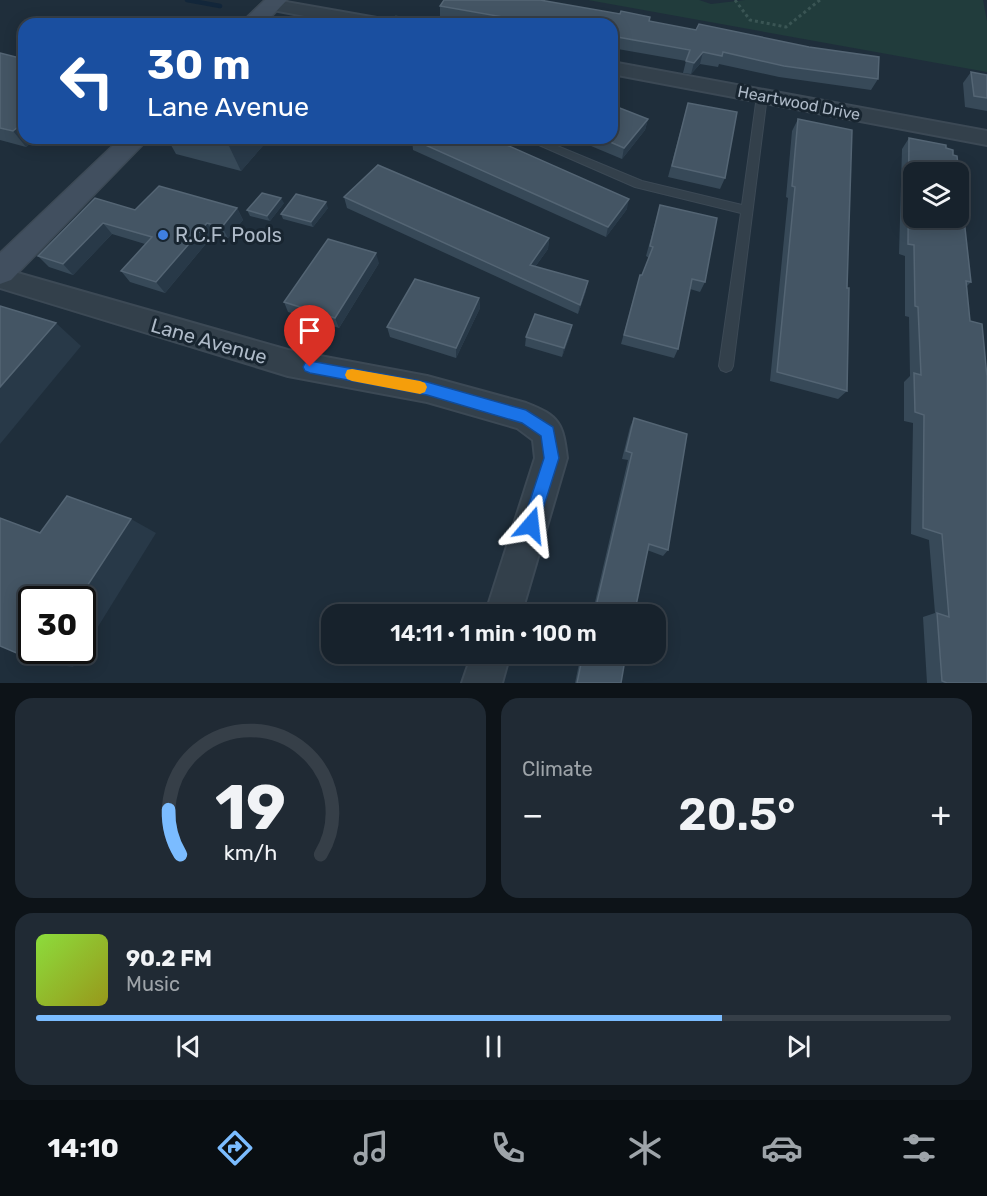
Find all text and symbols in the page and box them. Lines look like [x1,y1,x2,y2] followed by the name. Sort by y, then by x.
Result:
[147,40,251,90] text: 30 m
[48,42,126,120] icon: left
[736,82,862,124] street label: Heartwood Drive
[147,91,309,123] text: Lane Avenue
[903,162,969,228] map controls
[903,162,969,228] button: layers
[175,223,282,247] place label: R.C.F. Pools
[156,228,170,242] marker: R.C.F. Pools
[284,305,335,367] pin
[148,313,270,369] street label: Lane Avenue
[293,314,326,347] icon: arrive
[499,493,563,557] position arrow
[18,586,96,664] speed limit sign: 30
[390,620,597,647] text: 14:11 · 1 min · 100 m
[522,757,593,781] text: Climate
[215,771,286,845] text: 19
[678,788,796,841] text: 20.5°
[522,795,543,834] text: −
[930,795,951,834] text: +
[224,840,277,865] text: km/h
[126,945,212,972] text: 90.2 FM
[126,972,180,996] text: Music
[172,1030,205,1063] icon: previous
[477,1030,510,1063] icon: pause
[782,1030,815,1063] icon: next
[214,1127,256,1169] icon: directions
[350,1127,392,1169] icon: music
[487,1127,529,1169] icon: phone
[624,1127,666,1169] icon: climate
[761,1127,803,1169] icon: car
[898,1127,940,1169] icon: filters
[47,1132,119,1164] text: 14:10

